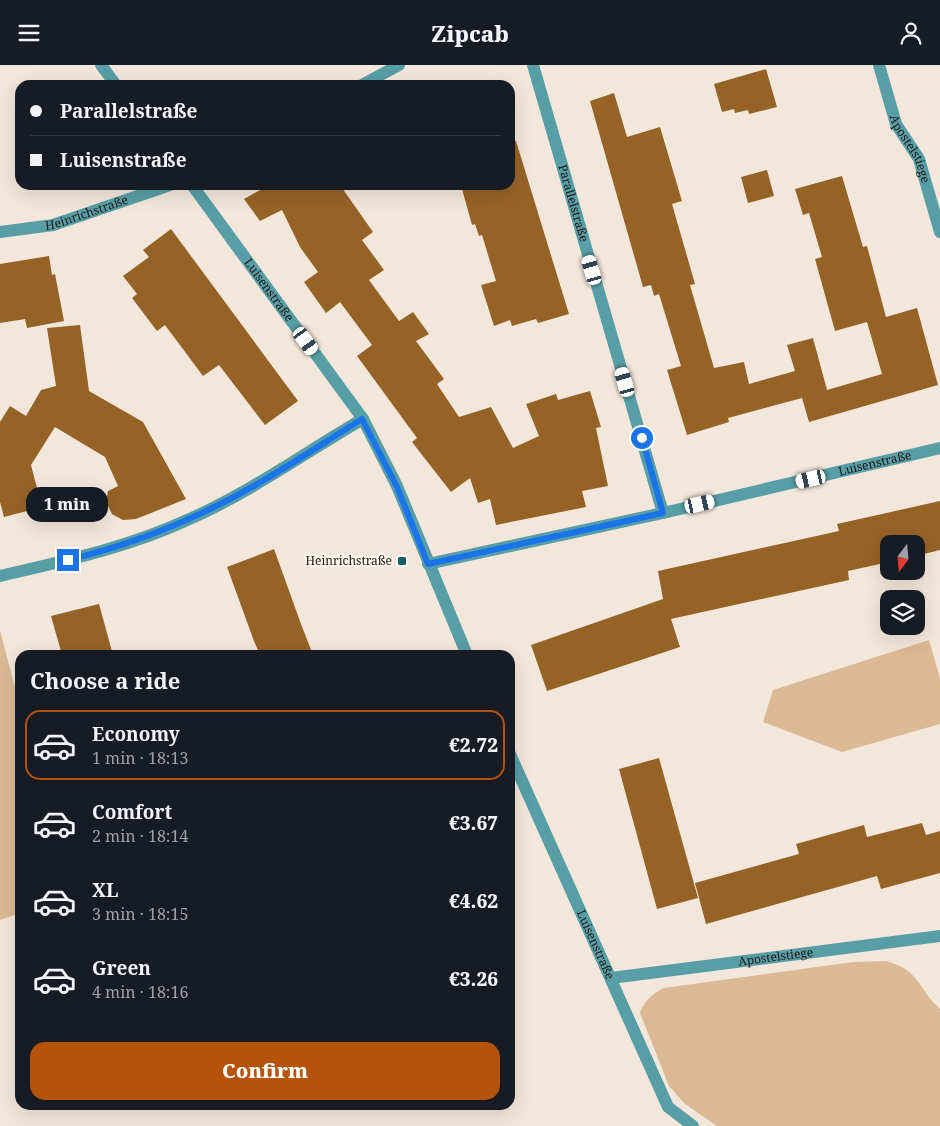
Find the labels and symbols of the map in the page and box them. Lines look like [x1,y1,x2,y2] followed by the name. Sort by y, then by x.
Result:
[886,113,934,185] street label: Apostelstiege
[554,162,593,244] street label: Parallelstraße
[44,191,130,234] street label: Heinrichstraße
[580,254,603,286] car
[240,255,298,325] street label: Luisenstraße
[291,324,320,358] car
[613,366,636,398] car
[631,427,653,449] route start
[836,446,913,480] street label: Luisenstraße
[794,468,827,490] car
[27,487,109,523] callout: 1 min
[683,493,716,515] car
[880,535,925,580] north arrow
[57,549,79,571] route end
[305,552,392,569] place label: Heinrichstraße
[396,555,408,567] marker: Heinrichstraße
[573,907,619,982] street label: Luisenstraße
[737,943,814,970] street label: Apostelstiege

